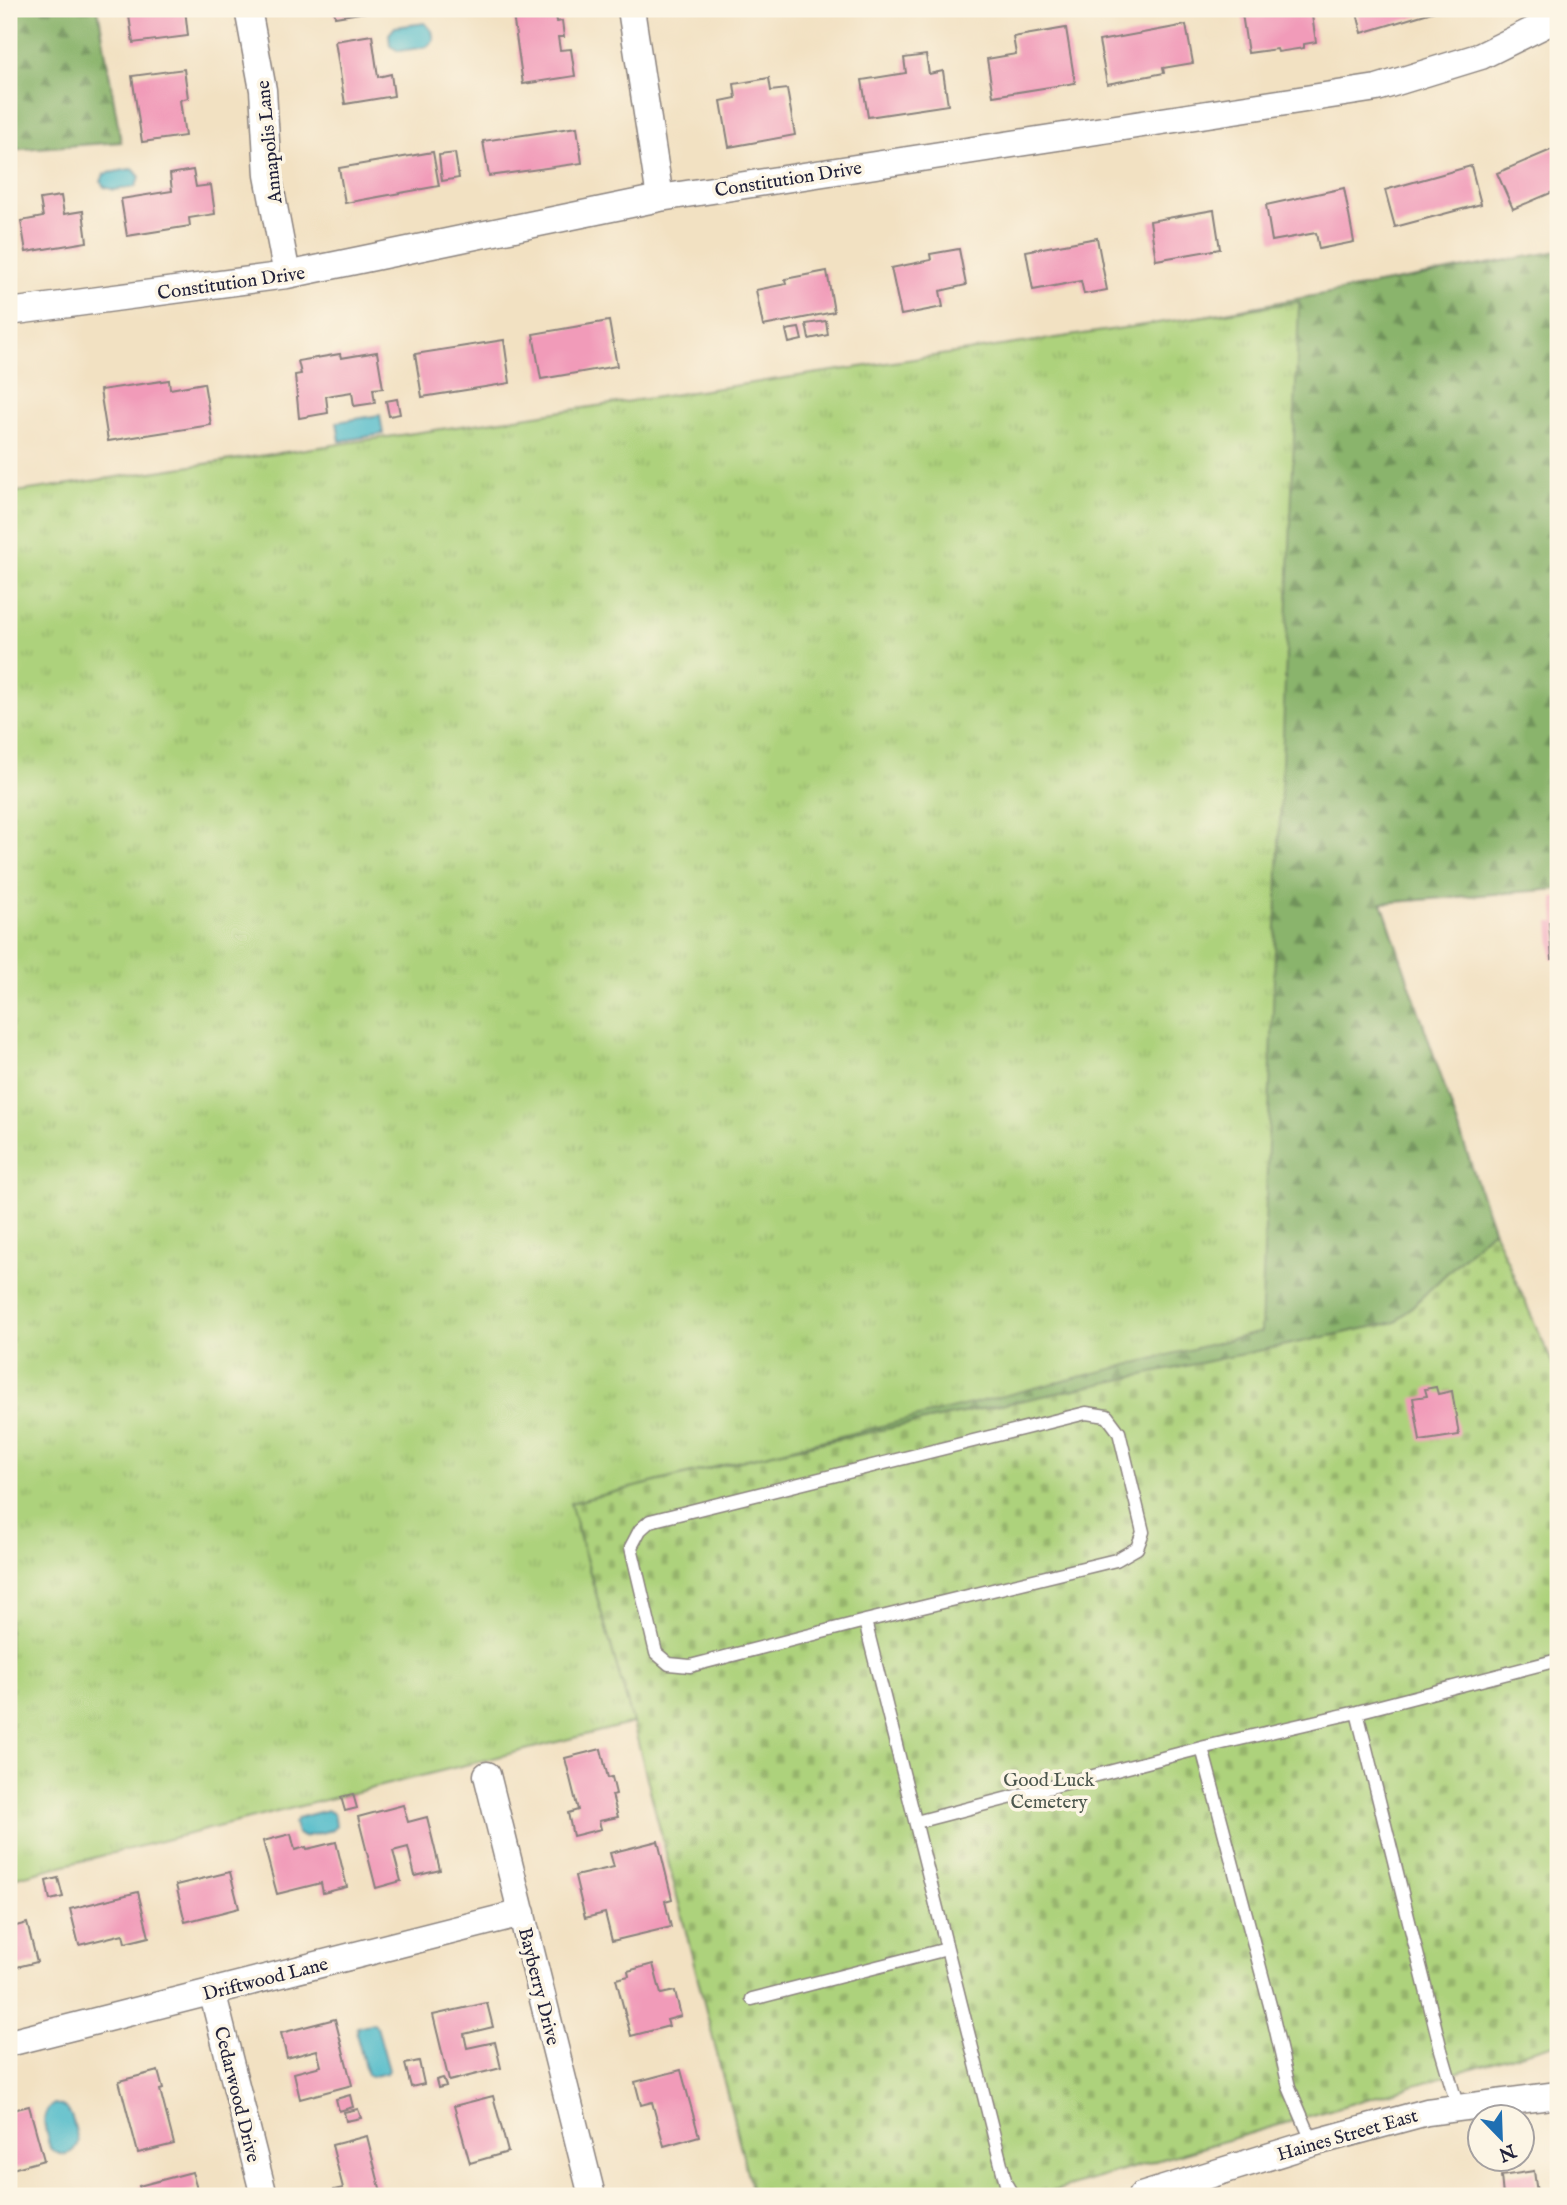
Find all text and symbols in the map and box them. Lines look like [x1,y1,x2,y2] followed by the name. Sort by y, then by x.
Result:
[252,79,288,205] street label: Annapolis Lane
[713,156,864,203] street label: Constitution Drive
[156,262,307,306] street label: Constitution Drive
[1003,1769,1096,1815] park label: Good Luck Cemetery
[512,1925,564,2048] street label: Bayberry Drive
[200,1953,331,2007] street label: Driftwood Lane
[208,2024,265,2165] street label: Cedarwood Drive
[1274,2104,1421,2167] street label: Haines Street East
[1466,2104,1536,2174] north arrow
[1494,2137,1520,2166] text: N

